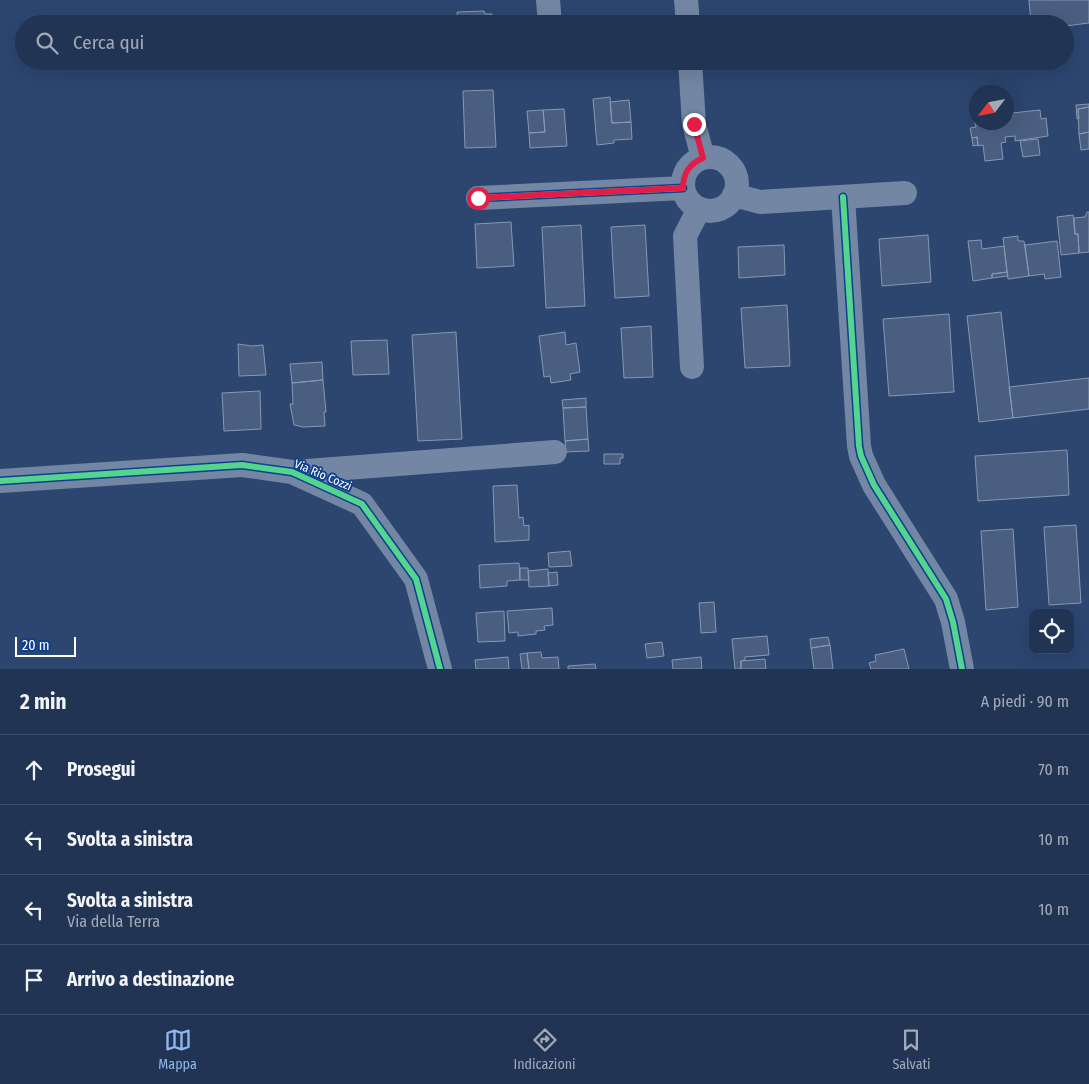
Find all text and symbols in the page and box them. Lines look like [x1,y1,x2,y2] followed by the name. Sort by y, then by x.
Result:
[15,15,1074,70] search box
[33,29,61,57] icon: search
[73,31,144,54] text: Cerca qui
[969,85,1014,130] north arrow
[683,113,706,136] route end
[467,187,490,210] route start
[292,457,354,493] street label: Via Rio Cozzi
[1029,609,1074,654] map controls
[1029,609,1074,654] button: locate
[15,634,76,657] scale bar
[22,637,50,654] text: 20 m
[20,689,67,715] text: 2 min
[981,692,1069,711] text: A piedi · 90 m
[20,756,48,784] icon: ahead
[67,758,136,781] text: Prosegui
[1038,760,1069,779] text: 70 m
[20,826,48,854] icon: left
[67,828,193,851] text: Svolta a sinistra
[1038,830,1069,849] text: 10 m
[67,889,193,912] text: Svolta a sinistra
[20,896,48,924] icon: left
[1038,900,1069,919] text: 10 m
[67,912,160,931] text: Via della Terra
[20,966,48,994] icon: arrive
[67,968,234,991] text: Arrivo a destinazione
[158,1026,197,1073] tab: Mappa
[514,1026,576,1073] tab: Indicazioni
[892,1026,931,1073] tab: Salvati

